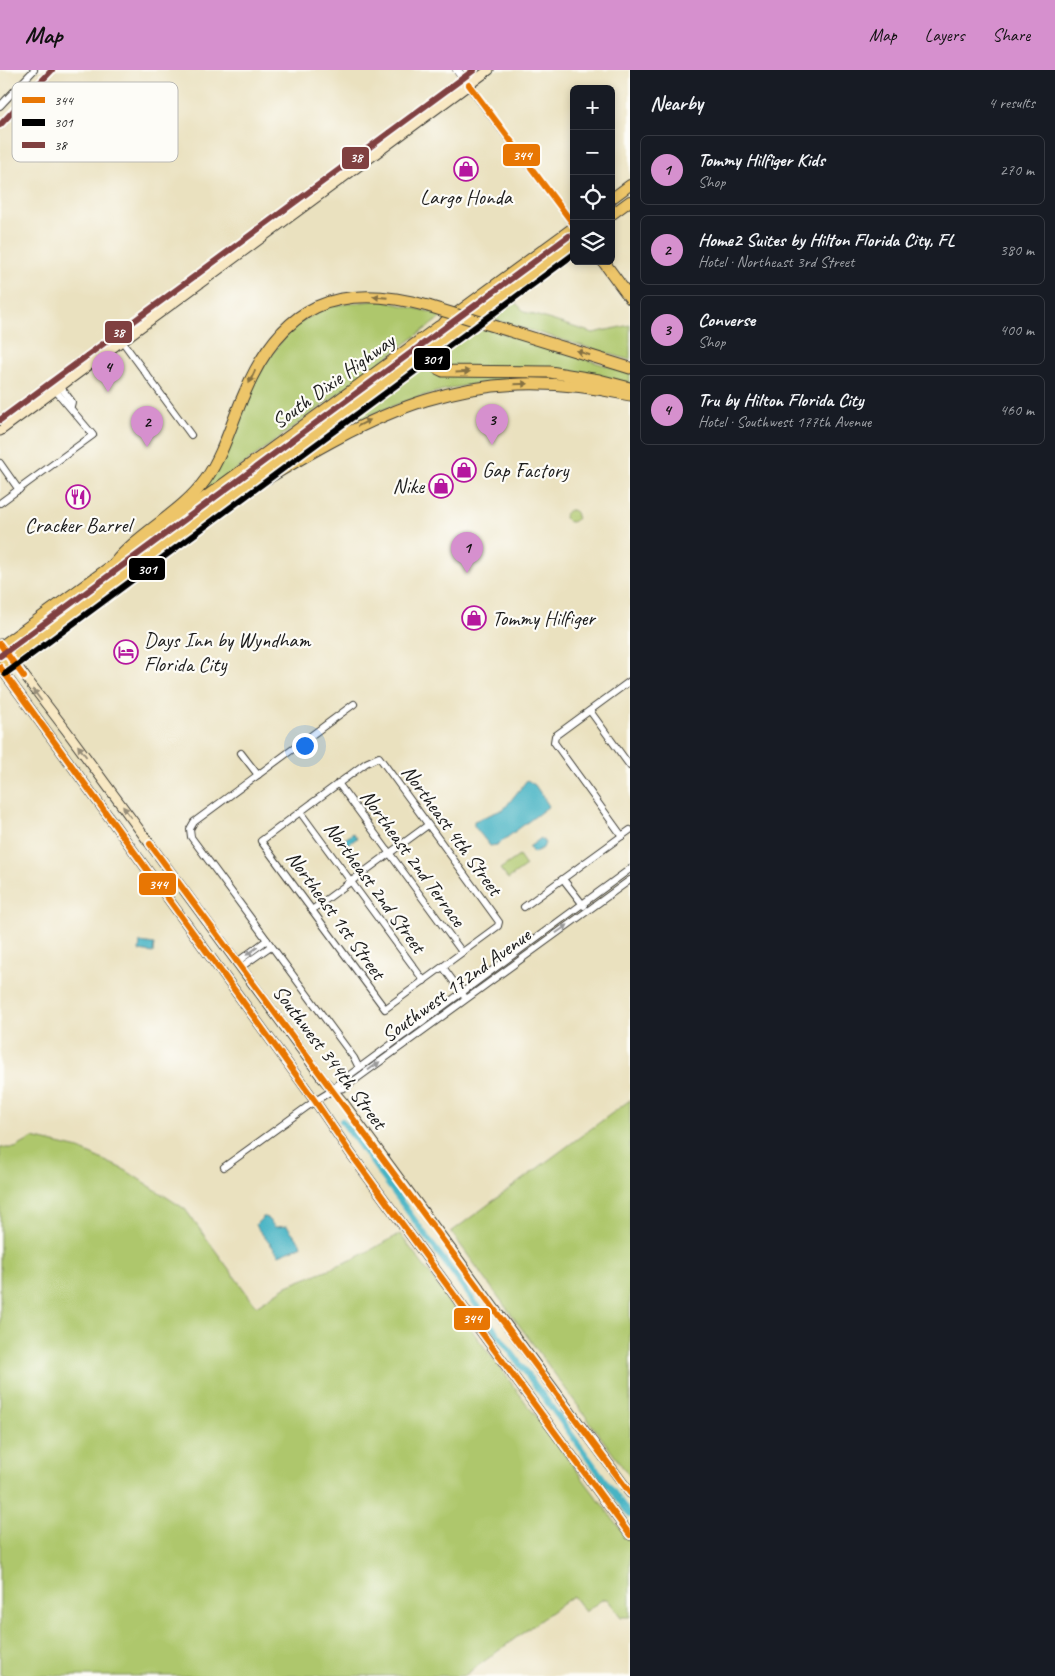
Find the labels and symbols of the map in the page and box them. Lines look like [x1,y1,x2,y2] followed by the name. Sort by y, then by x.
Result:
[12,82,178,162] legend
[54,92,75,109] text: 344
[54,114,74,131] text: 301
[54,137,68,154] text: 38
[502,143,541,167] line badge: 344
[341,146,370,170] line badge: 38
[513,147,533,164] text: 344
[350,149,364,166] text: 38
[453,156,479,182] shop icon: Largo Honda
[420,184,514,210] place label: Largo Honda
[372,292,388,300] one-way arrow
[104,320,133,344] line badge: 38
[112,324,126,341] text: 38
[267,327,401,434] street label: South Dixie Highway
[413,347,451,371] line badge: 301
[576,349,591,357] one-way arrow
[92,351,124,392] pin: 4
[423,351,443,368] text: 301
[456,367,472,375] one-way arrow
[248,370,256,384] one-way arrow
[513,380,529,388] one-way arrow
[476,404,508,445] pin: 3
[131,406,163,447] pin: 2
[357,419,372,427] one-way arrow
[451,457,477,483] shop icon: Gap Factory
[482,457,570,483] place label: Gap Factory
[393,473,425,499] place label: Nike
[428,473,454,499] shop icon: Nike
[65,484,91,510] restaurant icon: Cracker Barrel
[25,512,135,538] place label: Cracker Barrel
[451,532,483,573] pin: 1
[128,557,166,581] line badge: 301
[138,561,158,578] text: 301
[461,605,487,631] shop icon: Tommy Hilfiger
[492,605,596,631] place label: Tommy Hilfiger
[144,627,311,677] place label: Days Inn by Wyndham Florida City
[113,639,139,665] hotel icon: Days Inn by Wyndham Florida City
[32,688,42,702] one-way arrow
[292,733,318,759] your location
[77,744,87,758] one-way arrow
[396,760,509,902] street label: Northeast 4th Street
[355,784,472,933] street label: Northeast 2nd Terrace
[122,805,132,819] one-way arrow
[319,816,433,959] street label: Northeast 2nd Street
[281,846,393,986] street label: Northeast 1st Street
[138,872,177,896] line badge: 344
[149,876,169,893] text: 344
[376,921,537,1048] street label: Southwest 172nd Avenue
[555,924,568,934] one-way arrow
[245,946,259,956] one-way arrow
[267,980,394,1136] street label: Southwest 344th Street
[367,1061,381,1071] one-way arrow
[453,1307,491,1331] line badge: 344
[463,1310,483,1327] text: 344

